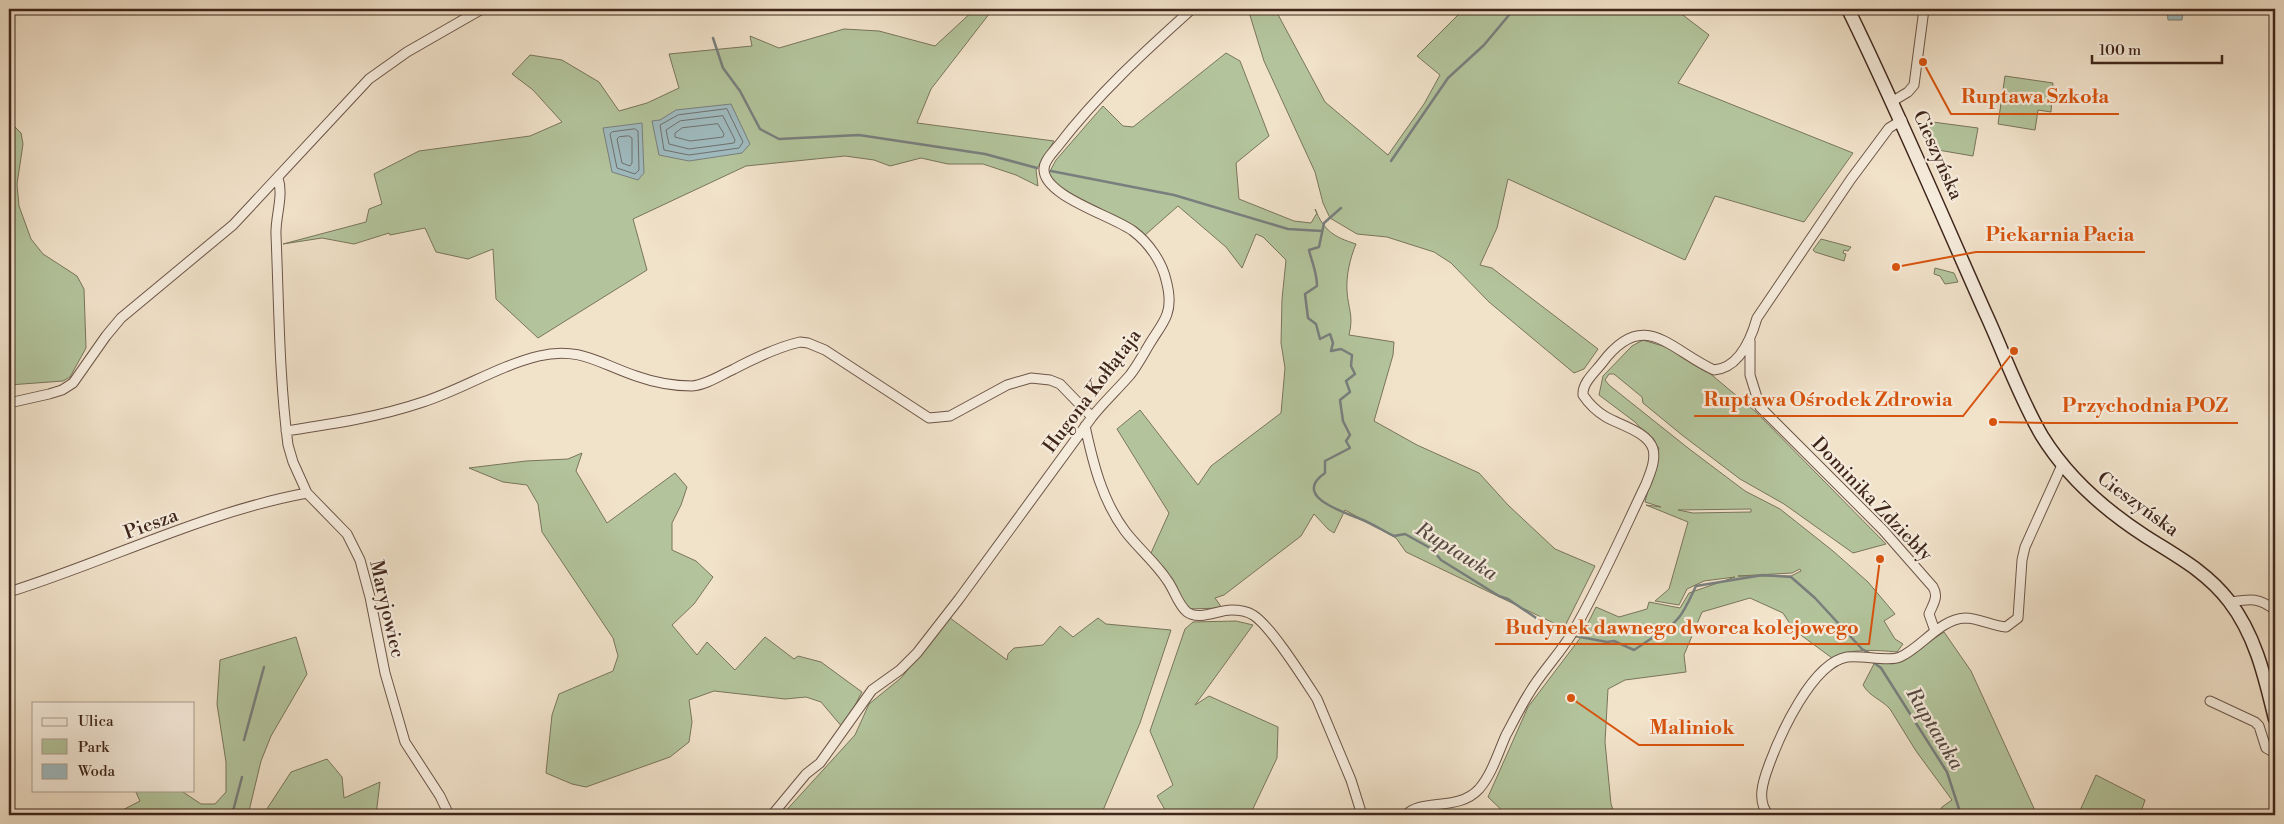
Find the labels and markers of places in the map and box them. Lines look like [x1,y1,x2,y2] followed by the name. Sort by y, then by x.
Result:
[1951,79,2119,114] callout: Ruptawa Szkoła
[1976,217,2145,252] callout: Piekarnia Pacia
[1694,381,1963,416] callout: Ruptawa Ośrodek Zdrowia
[2052,388,2238,423] callout: Przychodnia POZ
[1495,609,1869,644] callout: Budynek dawnego dworca kolejowego
[1639,710,1744,745] callout: Maliniok

